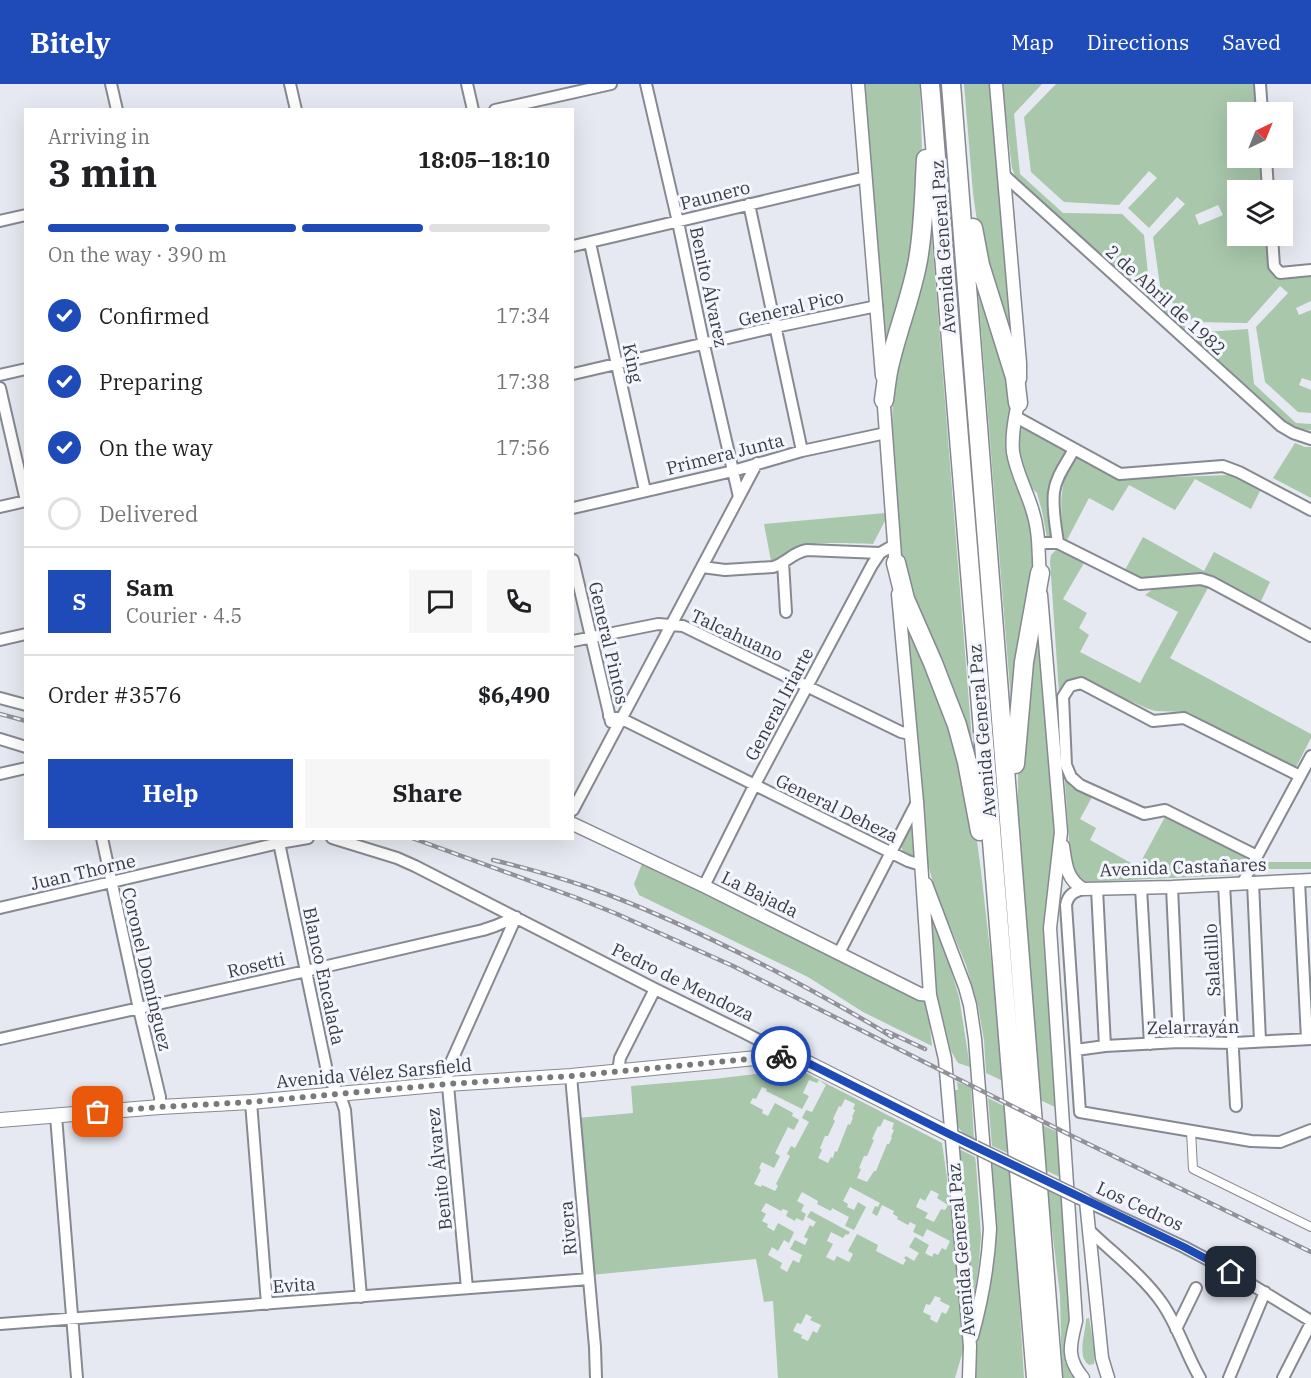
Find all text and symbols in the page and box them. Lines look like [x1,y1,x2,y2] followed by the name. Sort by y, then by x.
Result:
[30,24,111,61] text: Bitely
[1011,28,1054,56] text: Map
[1087,28,1189,56] text: Directions
[1222,28,1281,56] text: Saved
[1227,102,1293,168] north arrow
[1227,102,1293,246] map controls
[48,123,150,150] text: Arriving in
[418,145,550,174] text: 18:05–18:10
[48,147,157,198] text: 3 min
[925,159,961,335] street label: Avenida General Paz
[678,175,752,215] street label: Paunero
[1227,180,1293,246] button: layers
[685,224,733,350] street label: Benito Álvarez
[1101,240,1231,360] street label: 2 de Abril de 1982
[48,241,227,268] text: On the way · 390 m
[736,285,846,331] street label: General Pico
[48,299,81,332] icon: check
[99,301,210,330] text: Confirmed
[496,302,550,329] text: 17:34
[618,341,648,385] street label: King
[48,365,81,398] icon: check
[99,367,203,396] text: Preparing
[496,368,550,395] text: 17:38
[664,428,786,480] street label: Primera Junta
[48,431,81,464] icon: check
[99,433,213,462] text: On the way
[496,434,550,461] text: 17:56
[99,499,198,528] text: Delivered
[409,570,472,633] button: chat
[487,570,550,633] button: phone
[126,573,174,602] text: Sam
[584,580,634,706] street label: General Pintos
[73,587,86,616] text: S
[126,602,242,629] text: Courier · 4.5
[687,604,787,666] street label: Talcahuano
[740,643,818,765] street label: General Iriarte
[963,643,1001,819] street label: Avenida General Paz
[48,680,182,709] text: Order #3576
[478,680,550,709] text: $6,490
[48,759,293,828] button: Help
[305,759,550,828] button: Share
[772,768,902,848] street label: General Deheza
[28,849,138,895] street label: Juan Thorne
[1099,853,1267,881] street label: Avenida Castañares
[718,866,802,923] street label: La Bajada
[117,885,177,1053] street label: Coronel Domínguez
[298,905,350,1047] street label: Blanco Encalada
[1199,923,1225,997] street label: Saladillo
[608,938,758,1026] street label: Pedro de Mendoza
[225,947,287,983] street label: Rosetti
[1147,1015,1239,1039] street label: Zelarrayán
[751,1026,811,1086] courier
[765,1040,798,1073] icon: bike
[275,1053,473,1093] street label: Avenida Vélez Sarsfield
[72,1086,123,1137] pin
[81,1095,114,1128] icon: bag
[421,1107,457,1231] street label: Benito Álvarez
[942,1162,980,1338] street label: Avenida General Paz
[1093,1176,1187,1236] street label: Los Cedros
[554,1200,582,1256] street label: Rivera
[1205,1246,1256,1297] pin
[1214,1255,1247,1288] icon: home
[272,1272,316,1298] street label: Evita

